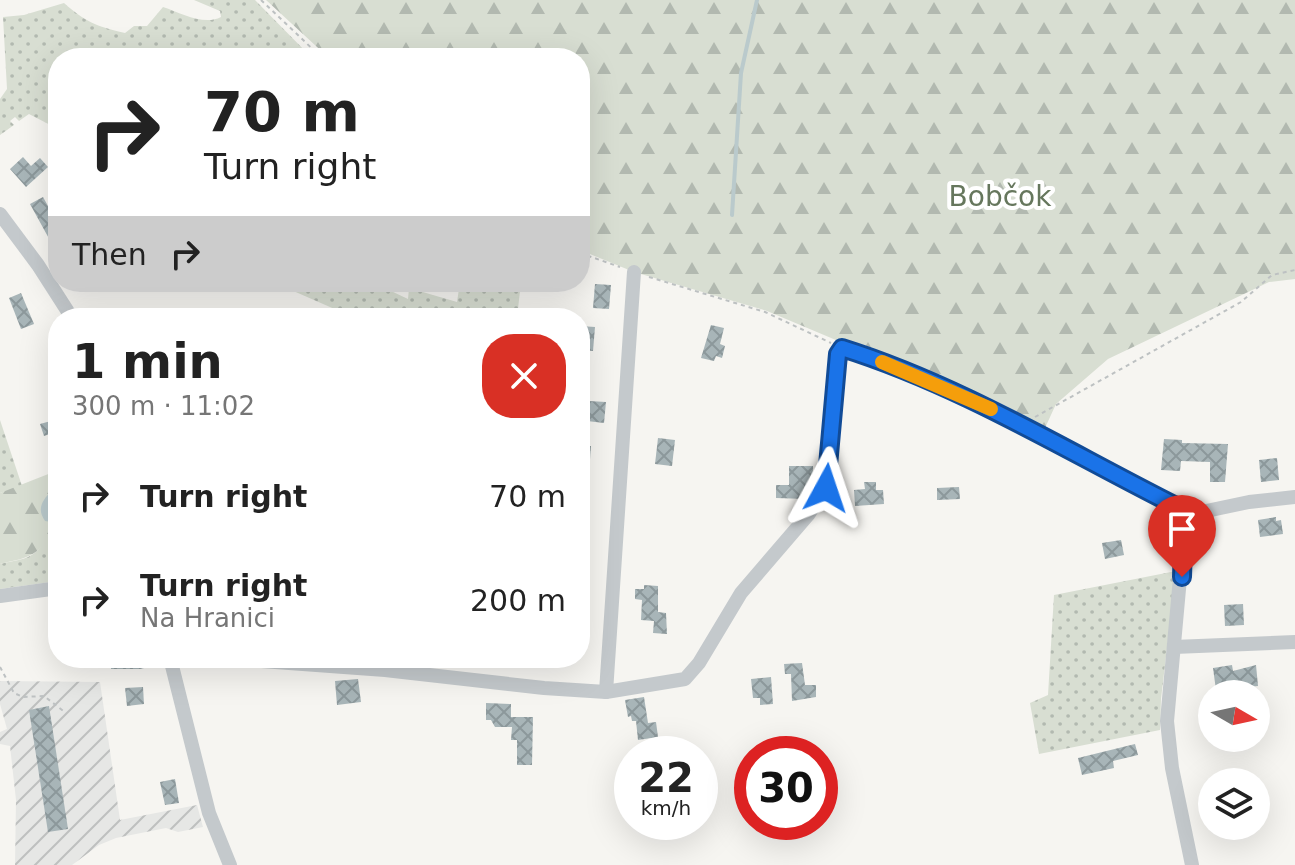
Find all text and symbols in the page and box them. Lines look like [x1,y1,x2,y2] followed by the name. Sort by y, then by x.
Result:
[204,79,360,144] text: 70 m
[72,80,176,184] icon: right
[204,146,376,187] text: Turn right
[949,180,1052,213] park label: Bobčok
[163,232,207,276] icon: right
[72,237,147,272] text: Then
[72,333,223,389] text: 1 min
[482,334,566,418] button: close
[72,391,255,421] text: 300 m · 11:02
[784,446,868,530] position arrow
[72,474,116,518] icon: right
[140,479,307,514] text: Turn right
[489,479,566,514] text: 70 m
[1148,495,1216,577] pin
[1160,507,1204,551] icon: arrive
[140,568,307,603] text: Turn right
[72,578,116,622] icon: right
[470,583,566,618] text: 200 m
[140,603,275,633] text: Na Hranici
[1198,680,1270,752] north arrow
[1198,680,1270,840] map controls
[734,736,838,840] speed limit sign: 30
[638,755,694,801] text: 22
[1198,768,1270,840] button: layers
[641,796,691,820] text: km/h

